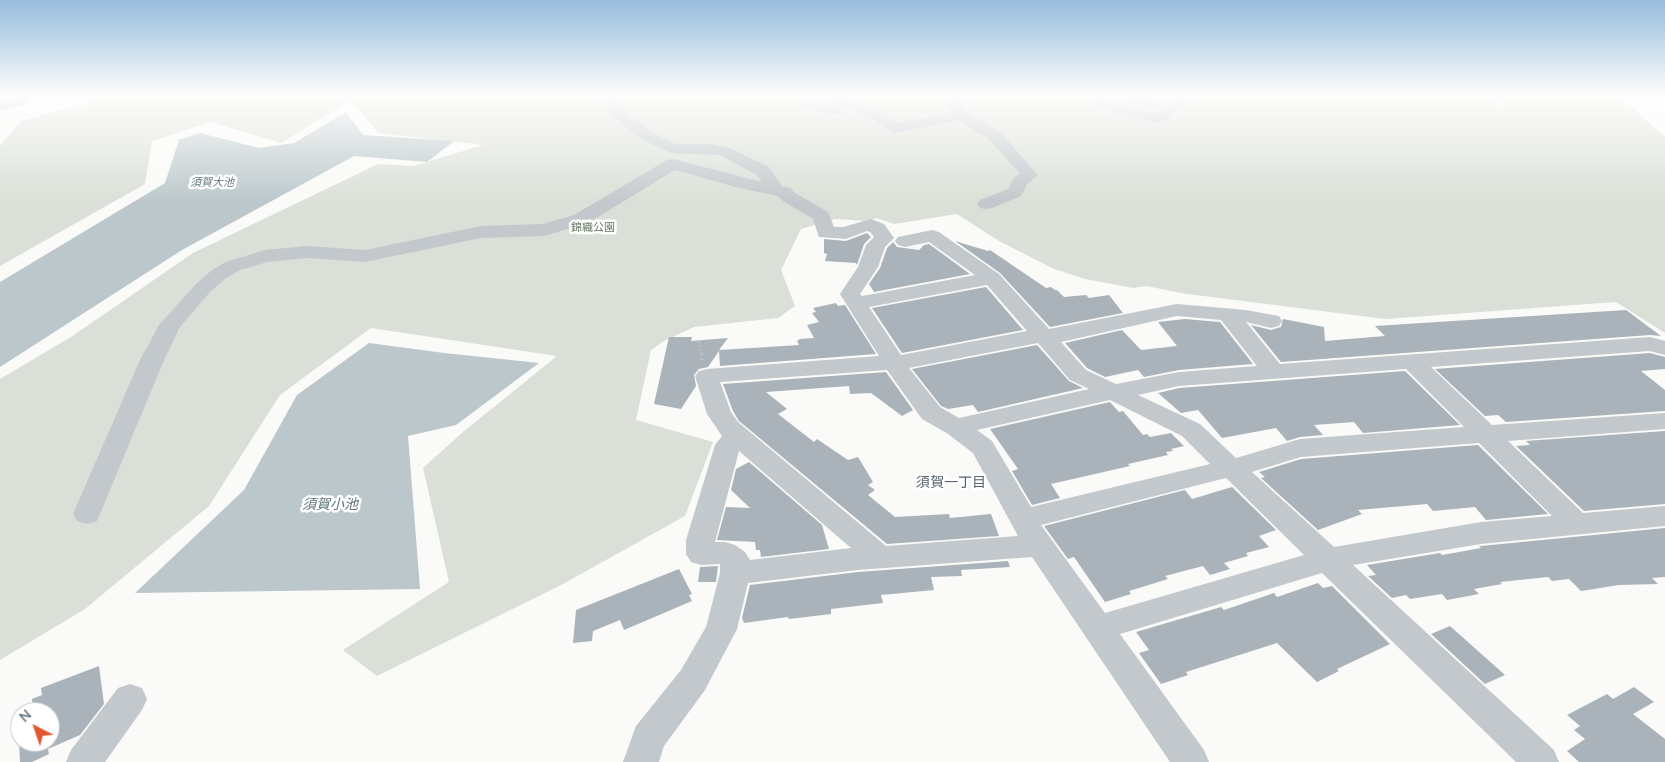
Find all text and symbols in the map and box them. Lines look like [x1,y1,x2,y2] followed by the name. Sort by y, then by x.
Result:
[190,176,234,190] water label: 須賀大池
[571,221,615,235] park label: 錦織公園
[916,476,986,492] district label: 須賀一丁目
[302,498,358,514] water label: 須賀小池
[10,702,60,752] north arrow
[15,705,36,727] text: N

